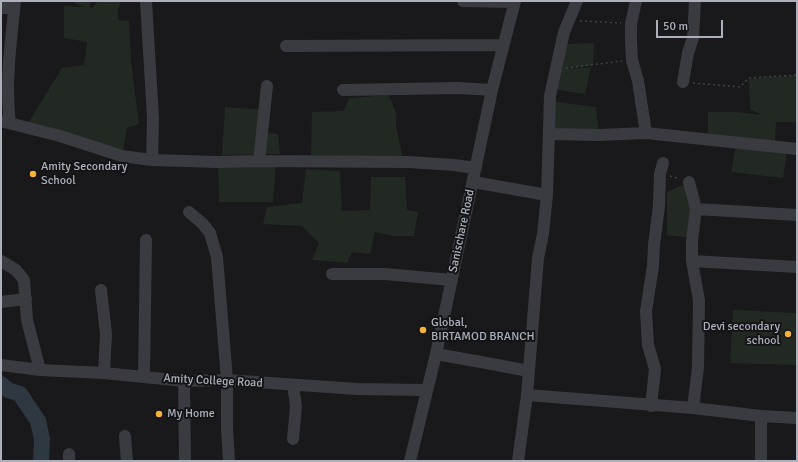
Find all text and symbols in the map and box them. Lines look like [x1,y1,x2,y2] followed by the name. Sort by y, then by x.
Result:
[658,12,725,38] scale bar
[663,19,688,34] text: 50 m
[41,160,127,188] place label: Amity Secondary School
[28,169,38,179] marker: Amity Secondary School
[446,188,478,274] street label: Sanischare Road
[431,316,535,344] place label: Global, BIRTAMOD BRANCH
[703,320,780,348] place label: Devi secondary school
[418,325,428,335] marker: Global, BIRTAMOD BRANCH
[783,329,793,339] marker: Devi secondary school
[163,371,263,391] street label: Amity College Road
[167,407,215,421] place label: My Home
[154,409,164,419] marker: My Home

